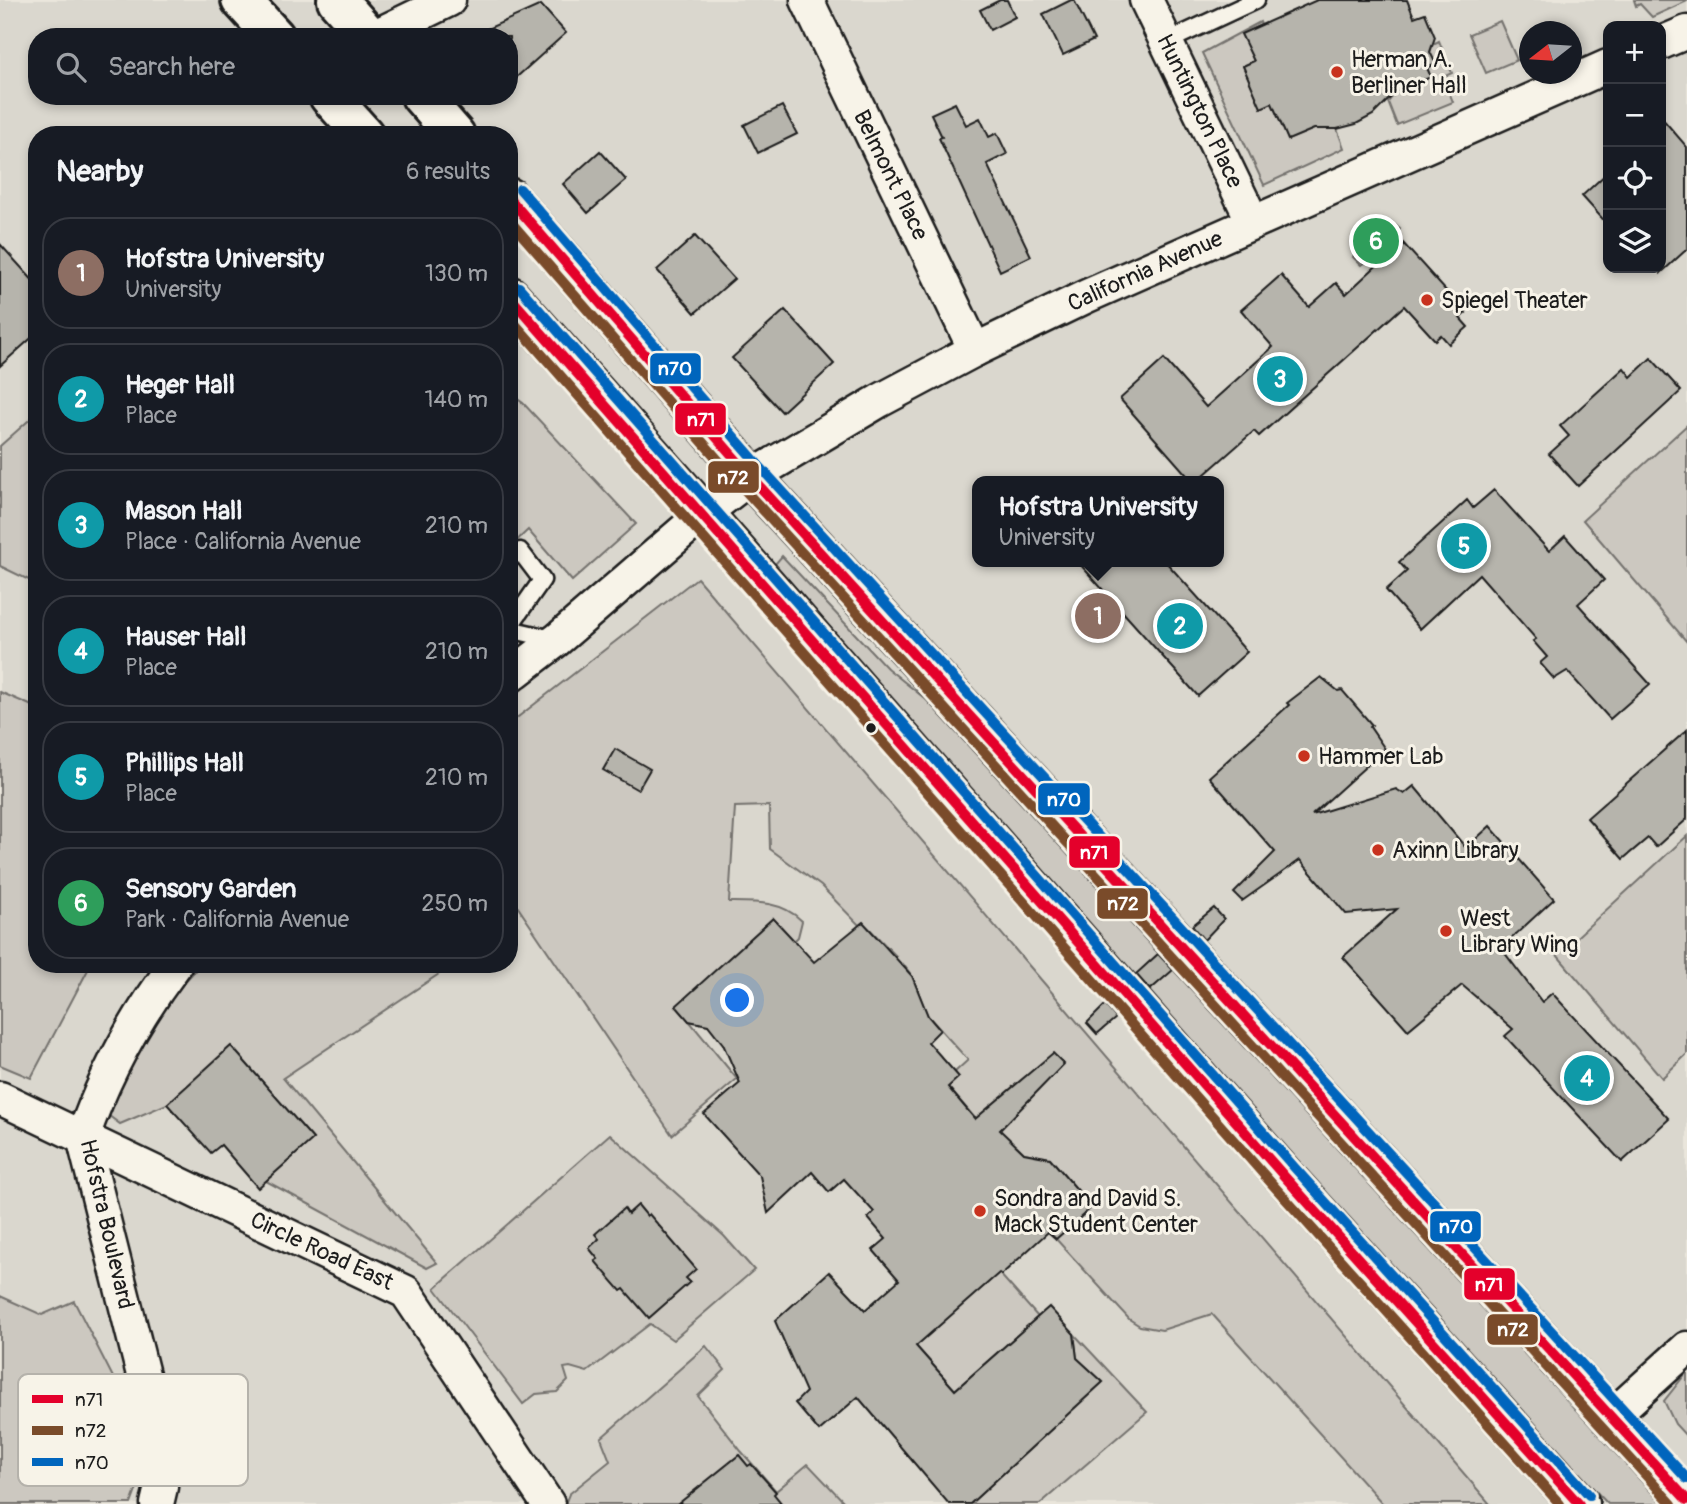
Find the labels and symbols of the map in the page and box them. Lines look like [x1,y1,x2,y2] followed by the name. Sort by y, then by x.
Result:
[1519,21,1582,84] north arrow
[1150,29,1250,193] street label: Huntington Place
[1351,45,1467,100] place label: Herman A. Berliner Hall
[1329,64,1345,80] marker: Herman A. Berliner Hall
[847,105,935,245] street label: Belmont Place
[1353,215,1399,267] pin: 6
[1063,224,1228,318] street label: California Avenue
[1441,286,1588,315] place label: Spiegel Theater
[1419,292,1435,308] marker: Spiegel Theater
[649,352,702,385] line badge: n70
[1257,353,1303,405] pin: 3
[658,357,692,381] text: n70
[674,402,727,436] line badge: n71
[687,408,715,432] text: n71
[707,460,760,494] line badge: n72
[717,466,749,490] text: n72
[1441,520,1487,572] pin: 5
[1075,590,1121,642] pin: 1
[1157,600,1203,652] pin: 2
[864,721,878,735] unlabelled marker
[1318,742,1444,771] place label: Hammer Lab
[1296,748,1312,764] marker: Hammer Lab
[1037,782,1091,816] line badge: n70
[1047,788,1081,812] text: n70
[1068,835,1121,869] line badge: n71
[1392,836,1519,865] place label: Axinn Library
[1080,841,1108,865] text: n71
[1370,842,1386,858] marker: Axinn Library
[1096,887,1149,920] line badge: n72
[1107,892,1139,916] text: n72
[1460,904,1578,959] place label: West Library Wing
[1438,923,1454,939] marker: West Library Wing
[720,983,754,1017] your location
[1564,1052,1610,1104] pin: 4
[73,1136,141,1312] street label: Hofstra Boulevard
[994,1184,1198,1239] place label: Sondra and David S. Mack Student Center
[972,1203,988,1219] marker: Sondra and David S. Mack Student Center
[246,1205,399,1297] street label: Circle Road East
[1429,1210,1482,1243] line badge: n70
[1439,1215,1473,1239] text: n70
[1463,1267,1516,1301] line badge: n71
[1475,1273,1503,1297] text: n71
[1486,1313,1539,1346] line badge: n72
[1497,1318,1529,1342] text: n72
[18,1374,248,1486] legend
[75,1388,103,1412] text: n71
[75,1419,106,1443] text: n72
[75,1451,109,1475] text: n70

